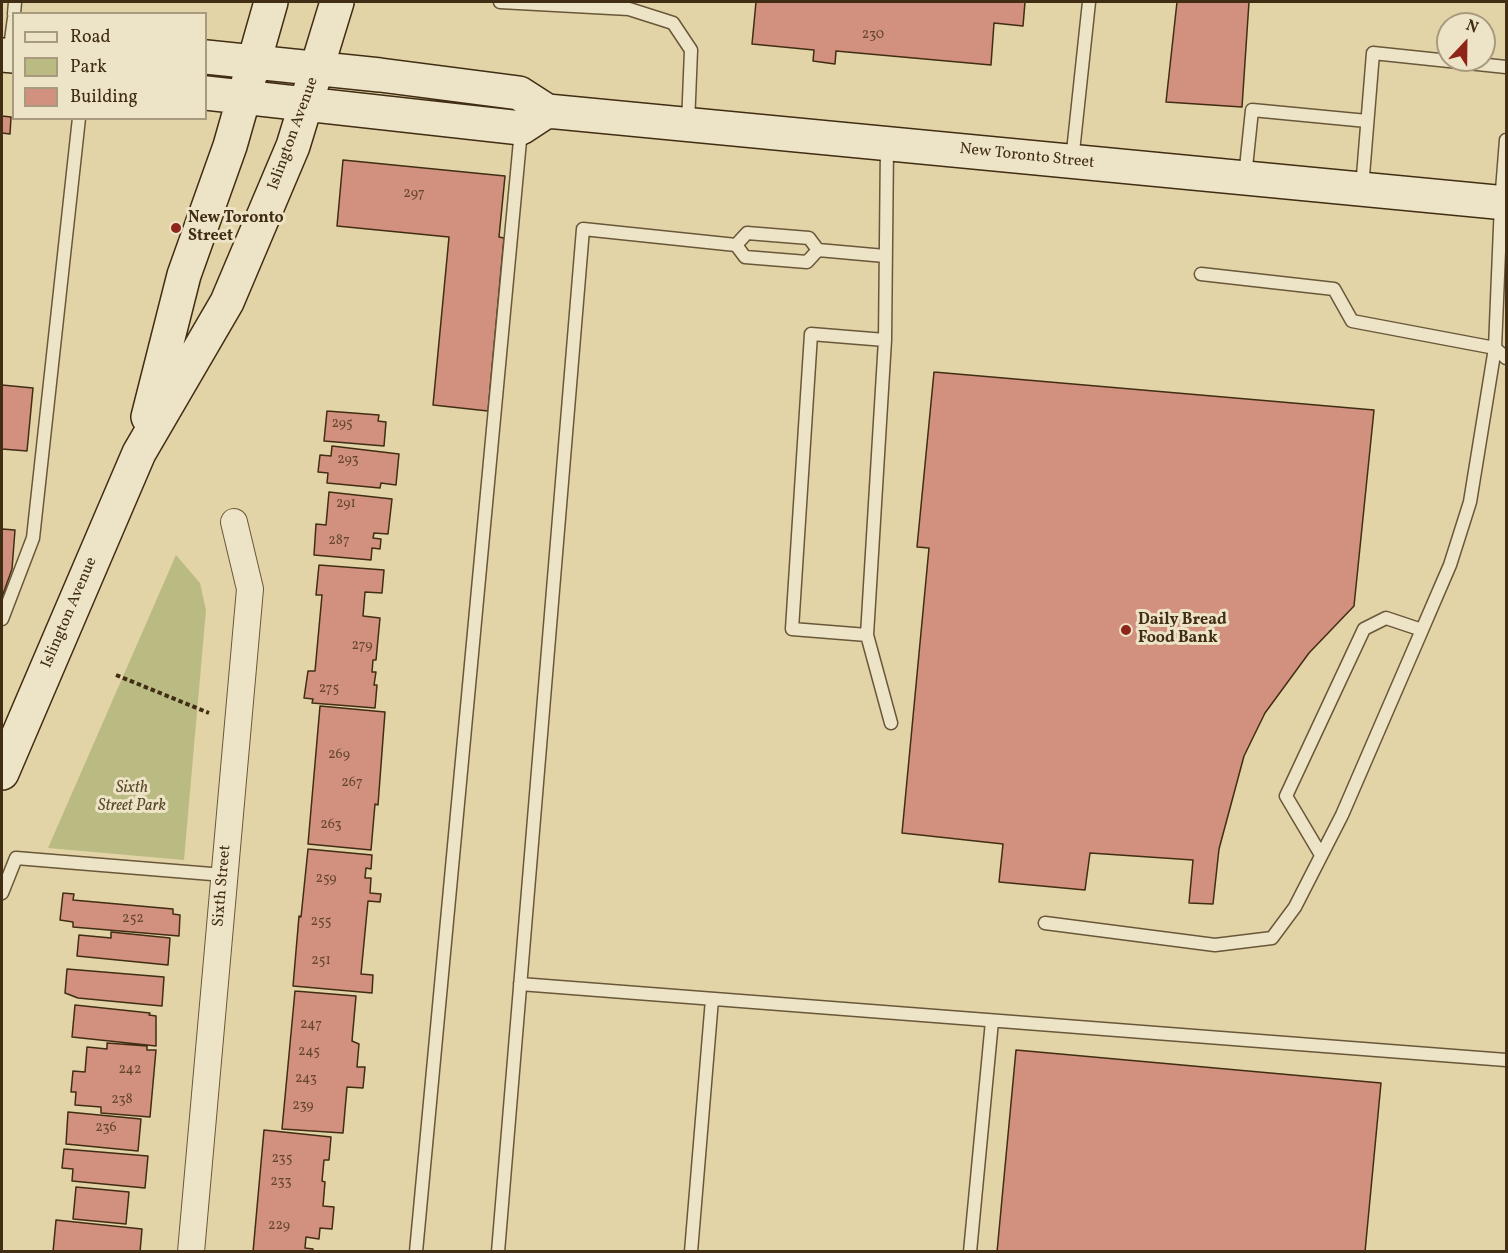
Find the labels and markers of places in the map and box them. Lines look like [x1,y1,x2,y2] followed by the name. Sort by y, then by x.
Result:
[188,209,284,247] place label: New Toronto Street
[169,221,183,235] marker: New Toronto Street
[1138,611,1227,649] place label: Daily Bread Food Bank
[1119,623,1133,637] marker: Daily Bread Food Bank

